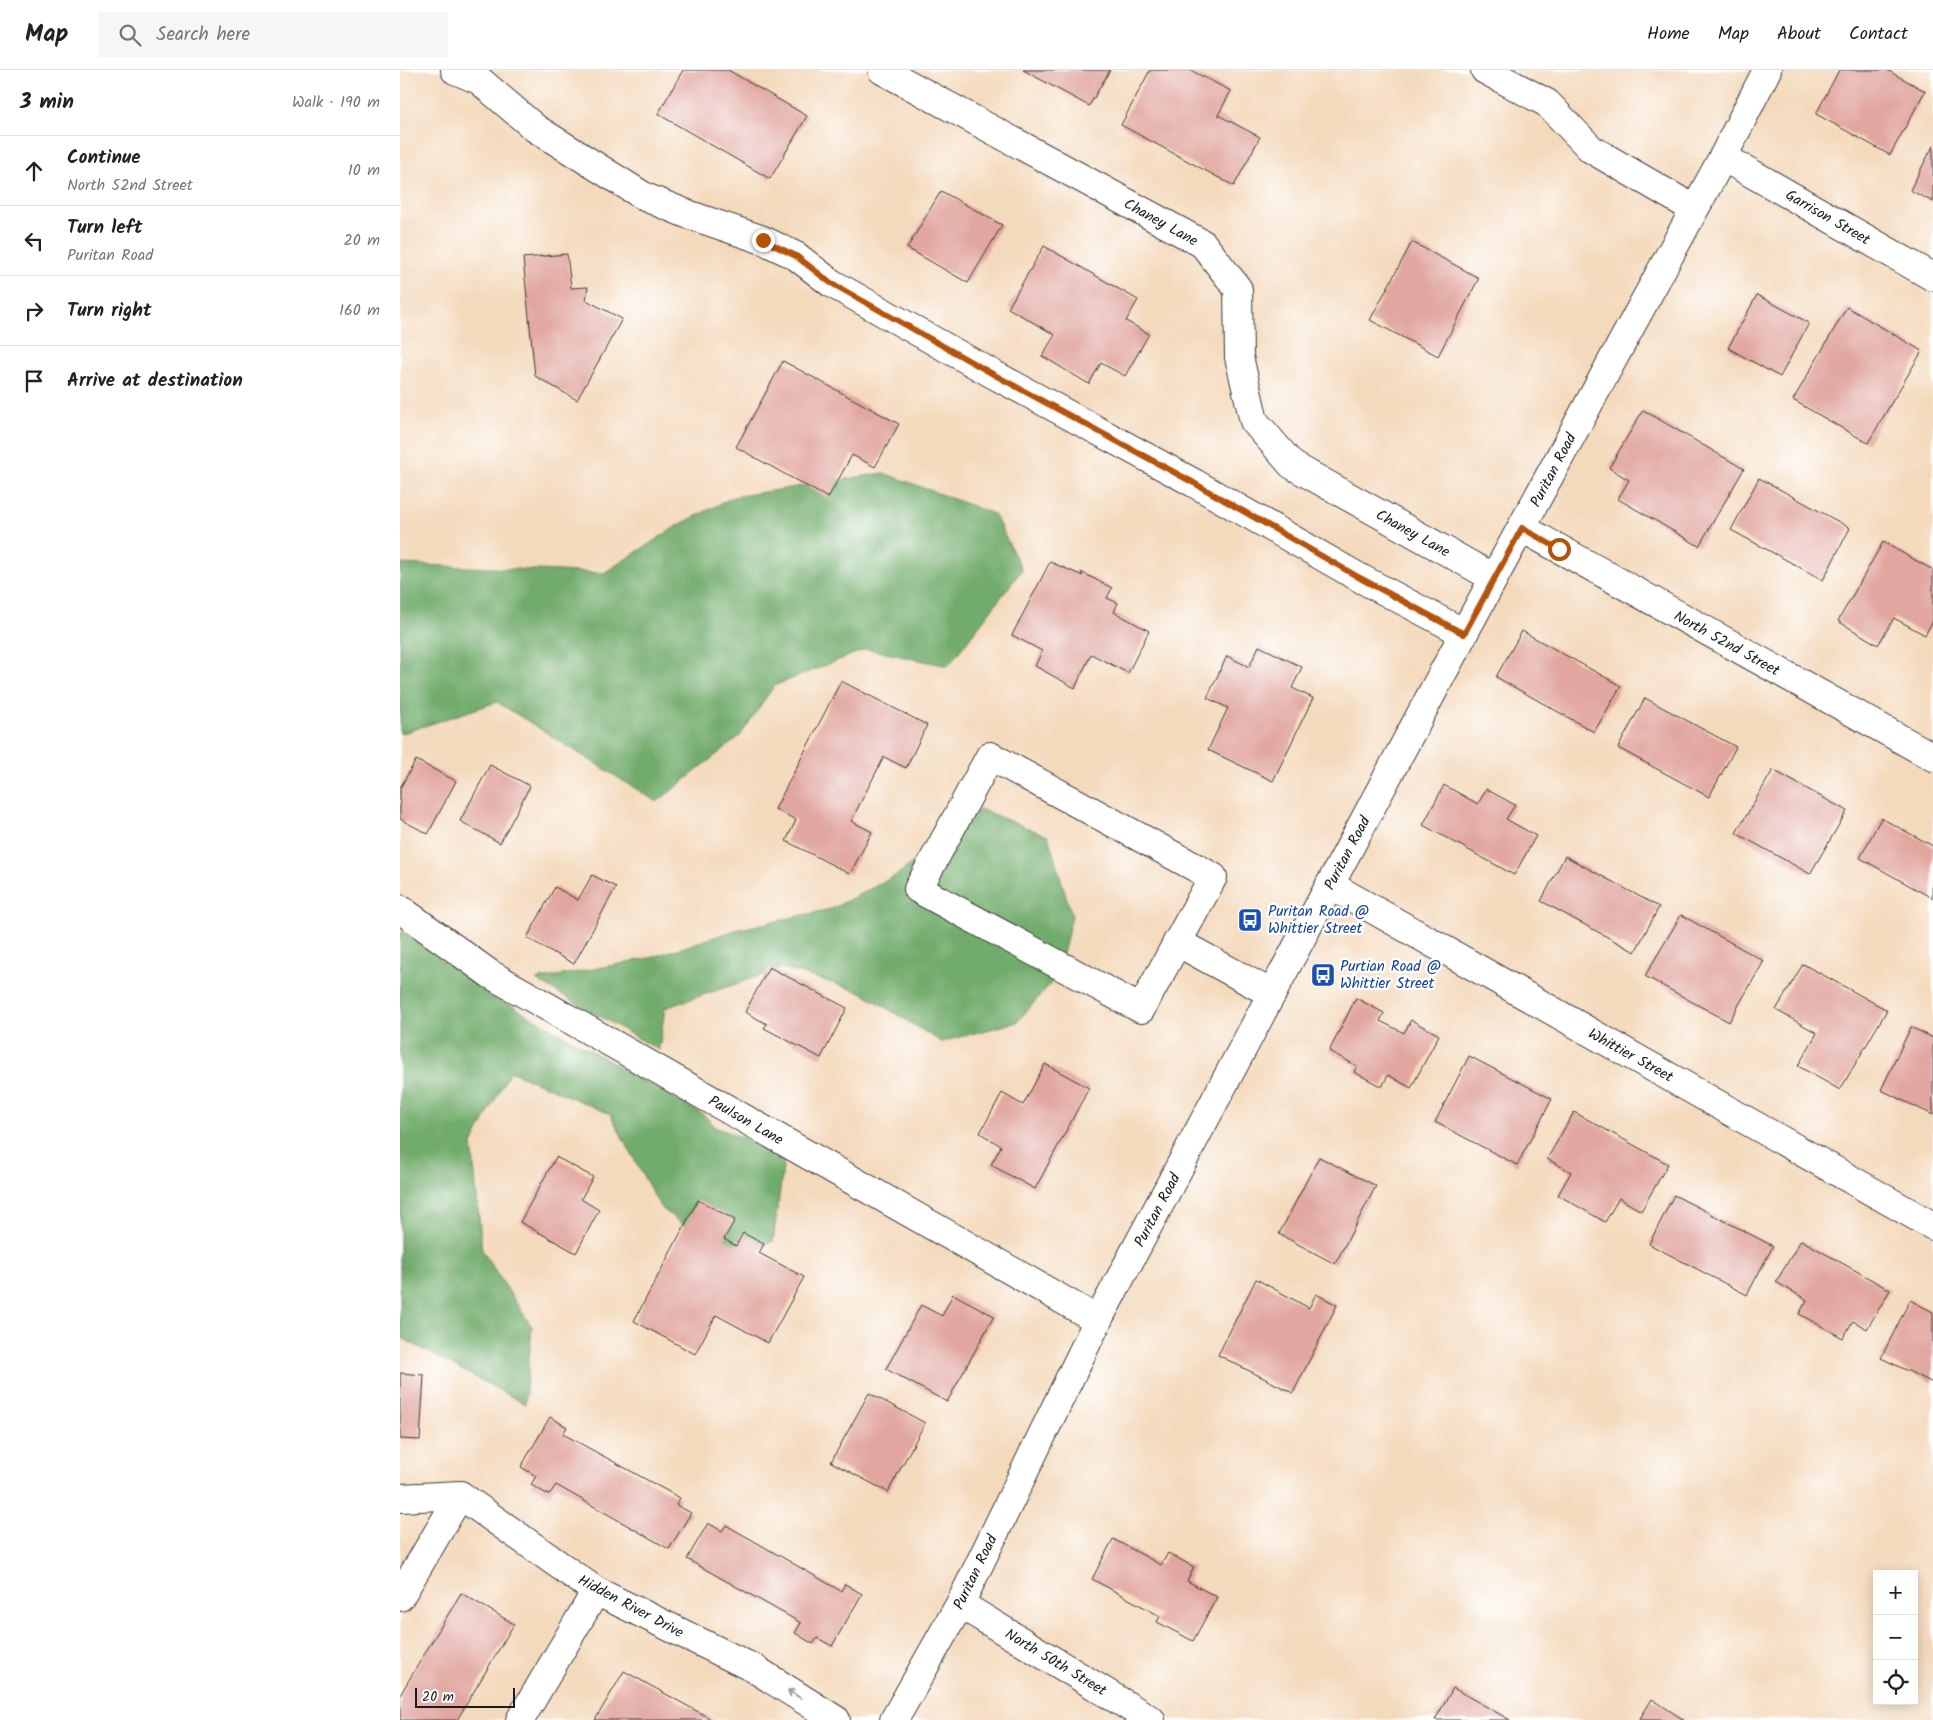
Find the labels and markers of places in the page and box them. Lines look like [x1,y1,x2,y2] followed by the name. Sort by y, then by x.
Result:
[1268,900,1369,941] place label: Puritan Road @ Whittier Street
[1237,907,1263,933] bus stop icon: Puritan Road @ Whittier Street
[1340,955,1441,996] place label: Purtian Road @ Whittier Street
[1310,962,1336,988] bus stop icon: Purtian Road @ Whittier Street

